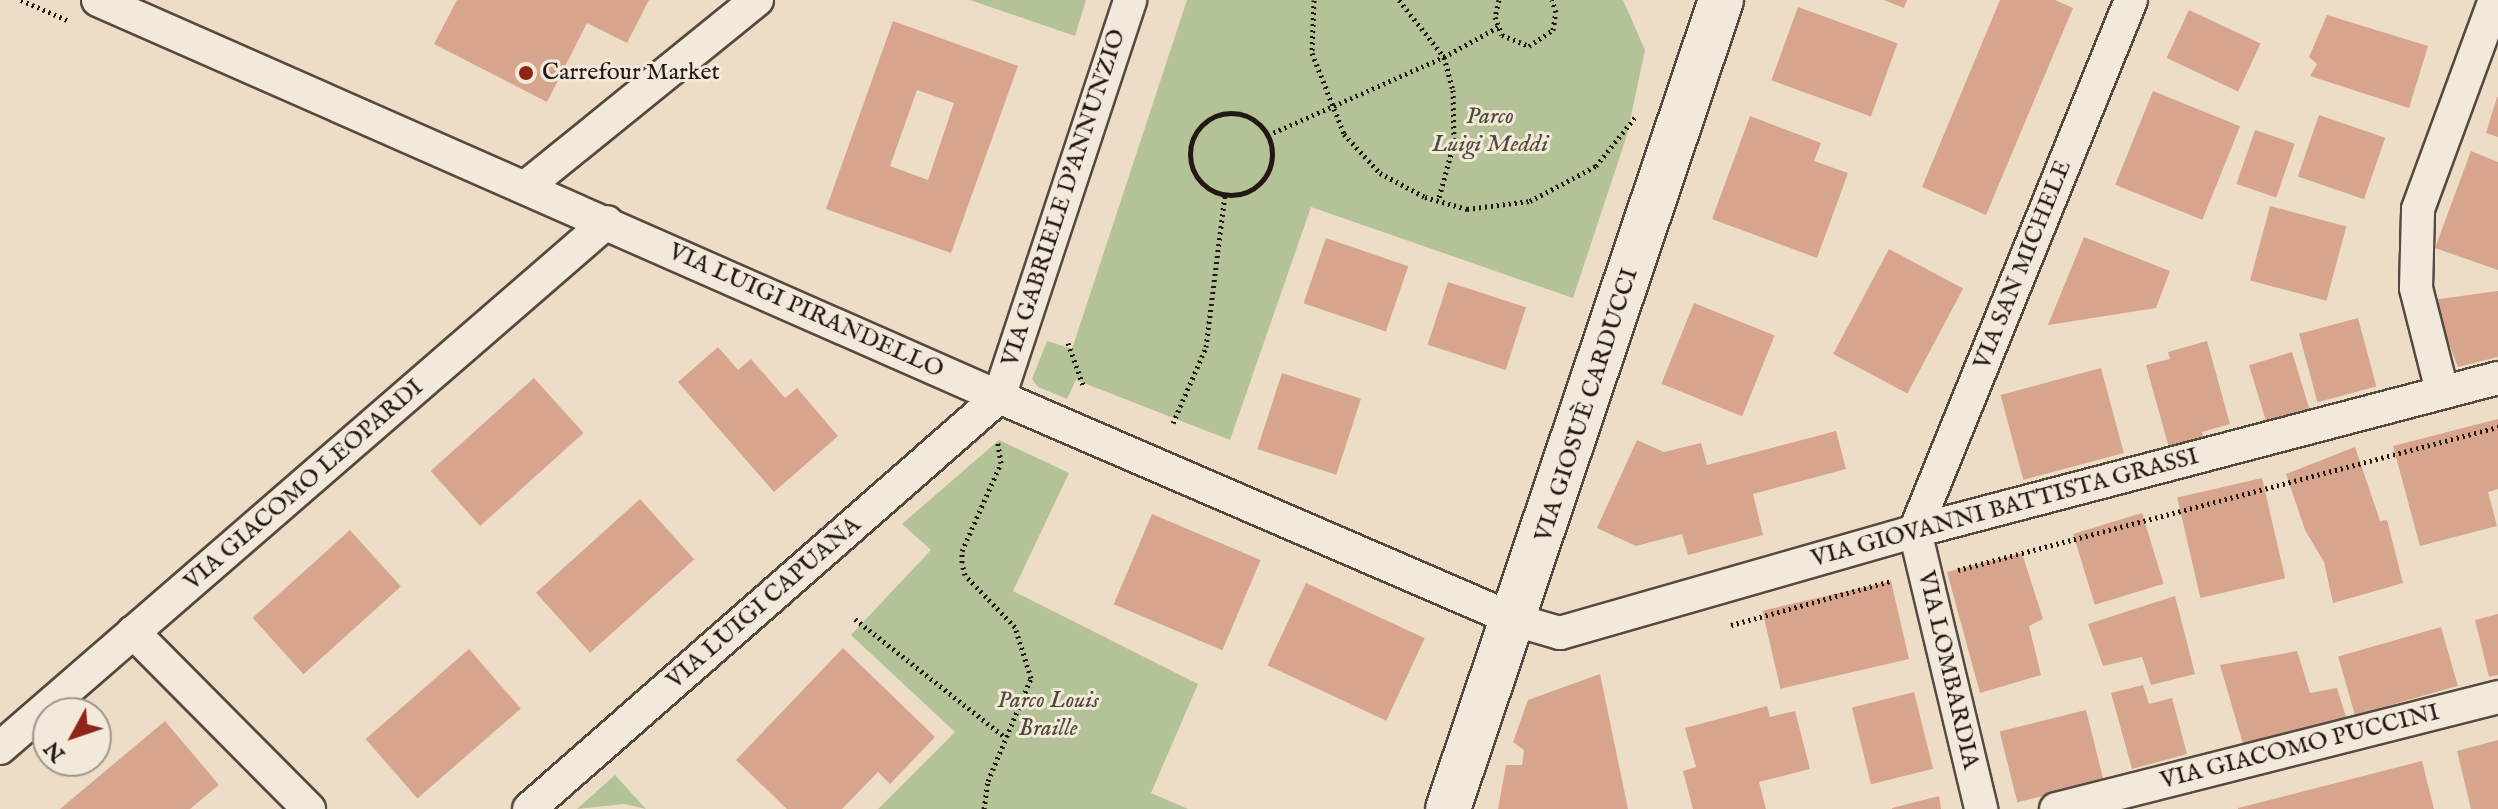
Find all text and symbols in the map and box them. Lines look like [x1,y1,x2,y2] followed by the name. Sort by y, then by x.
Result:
[996,26,1132,370] street label: VIA GABRIELE D'ANNUNZIO
[542,59,720,87] place label: Carrefour Market
[517,64,535,82] marker: Carrefour Market
[1432,103,1548,159] park label: Parco Luigi Meddi
[1968,156,2078,374] street label: VIA SAN MICHELE
[664,237,948,385] street label: VIA LUIGI PIRANDELLO
[1529,264,1645,546] street label: VIA GIOSUÈ CARDUCCI
[179,373,429,597] street label: VIA GIACOMO LEOPARDI
[1808,442,2202,574] street label: VIA GIOVANNI BATTISTA GRASSI
[661,511,867,695] street label: VIA LUIGI CAPUANA
[1911,568,1985,772] street label: VIA LOMBARDIA
[997,687,1099,743] park label: Parco Louis Braille
[32,697,112,777] north arrow
[2157,698,2443,796] street label: VIA GIACOMO PUCCINI
[38,735,72,767] text: N

